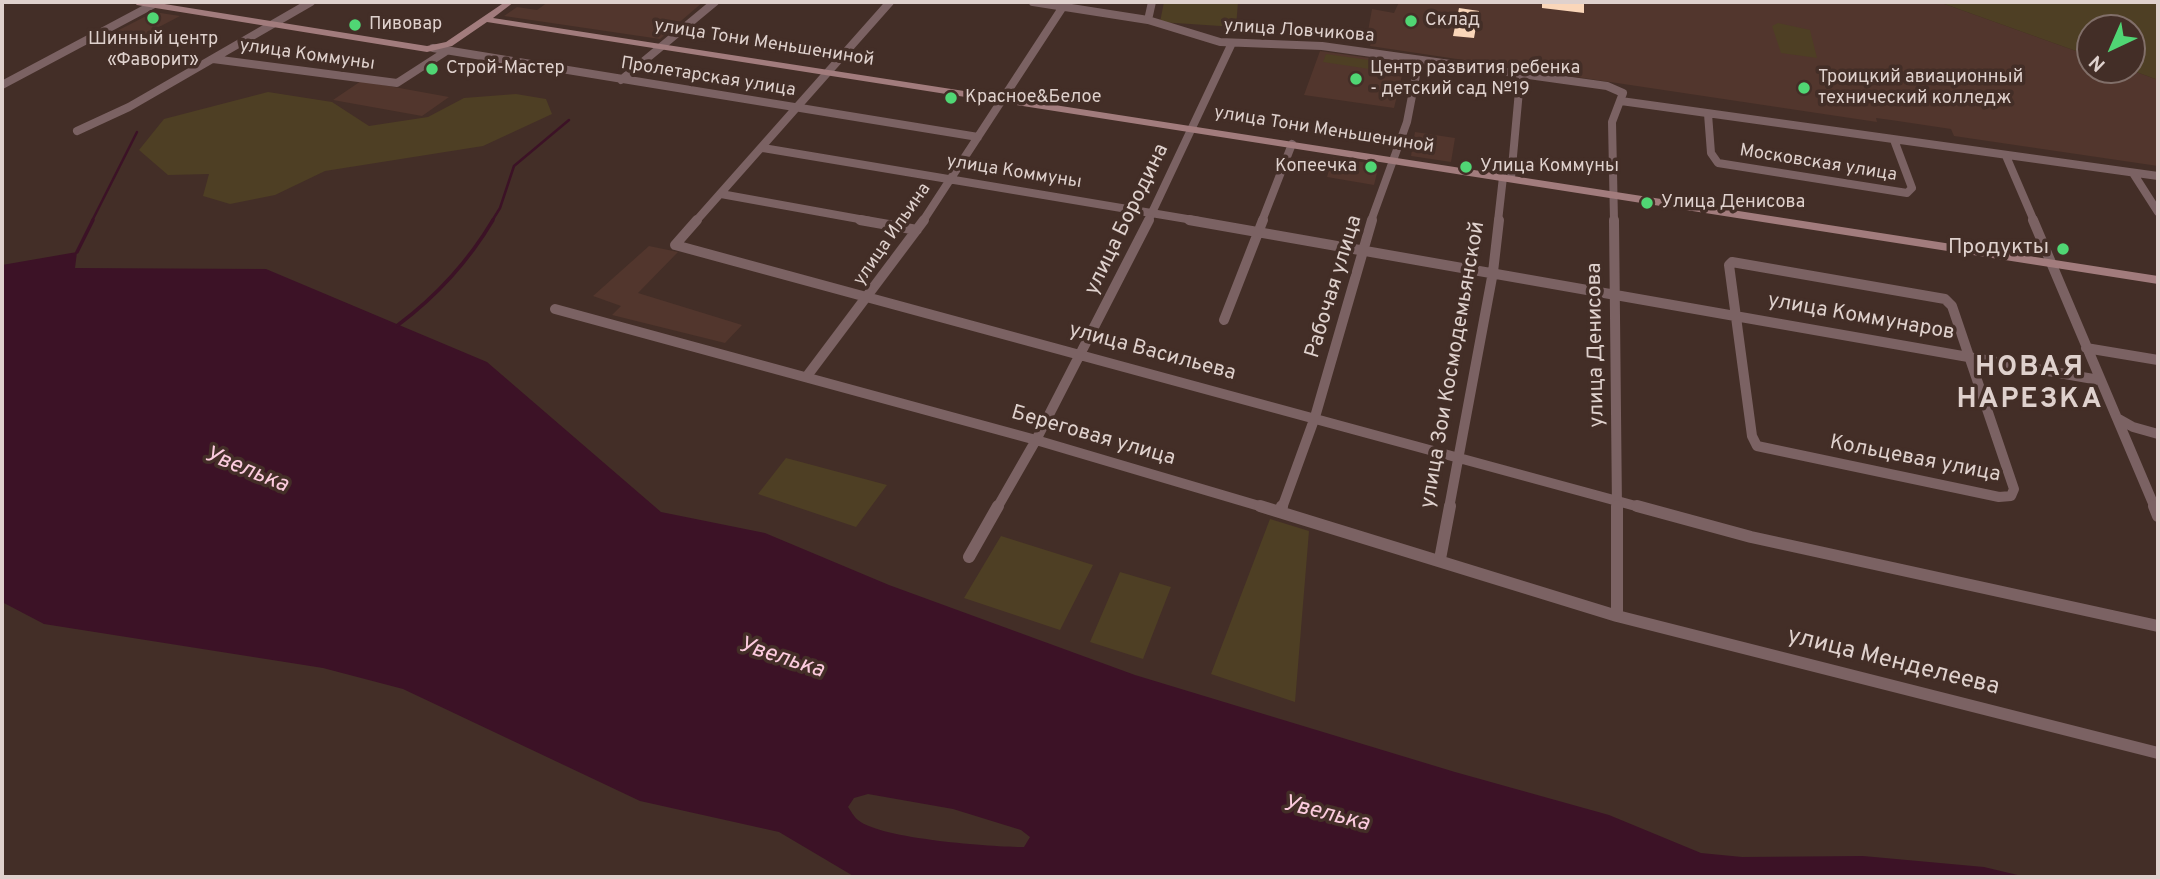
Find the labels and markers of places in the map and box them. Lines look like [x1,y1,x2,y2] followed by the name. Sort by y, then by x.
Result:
[145,10,161,26] marker: Шинный центр «Фаворит»
[1425,10,1480,32] place label: Склад
[1403,13,1419,29] marker: Склад
[369,14,442,36] place label: Пивовар
[347,17,363,33] marker: Пивовар
[88,29,218,72] place label: Шинный центр «Фаворит»
[446,58,565,80] place label: Строй-Мастер
[1370,58,1580,100] place label: Центр развития ребенка - детский сад №19
[424,61,440,77] marker: Строй-Мастер
[1818,67,2023,110] place label: Троицкий авиационный технический колледж
[1348,71,1364,87] marker: Центр развития ребенка - детский сад №19
[1796,80,1812,96] marker: Троицкий авиационный технический колледж
[965,87,1101,109] place label: Красное&Белое
[943,90,959,106] marker: Красное&Белое
[1275,156,1357,178] place label: Копеечка
[1480,156,1619,178] place label: Улица Коммуны
[1363,159,1379,175] marker: Копеечка
[1458,159,1474,175] marker: Улица Коммуны
[1661,192,1805,214] place label: Улица Денисова
[1639,195,1655,211] marker: Улица Денисова
[1948,236,2049,262] place label: Продукты
[2055,241,2071,257] marker: Продукты

